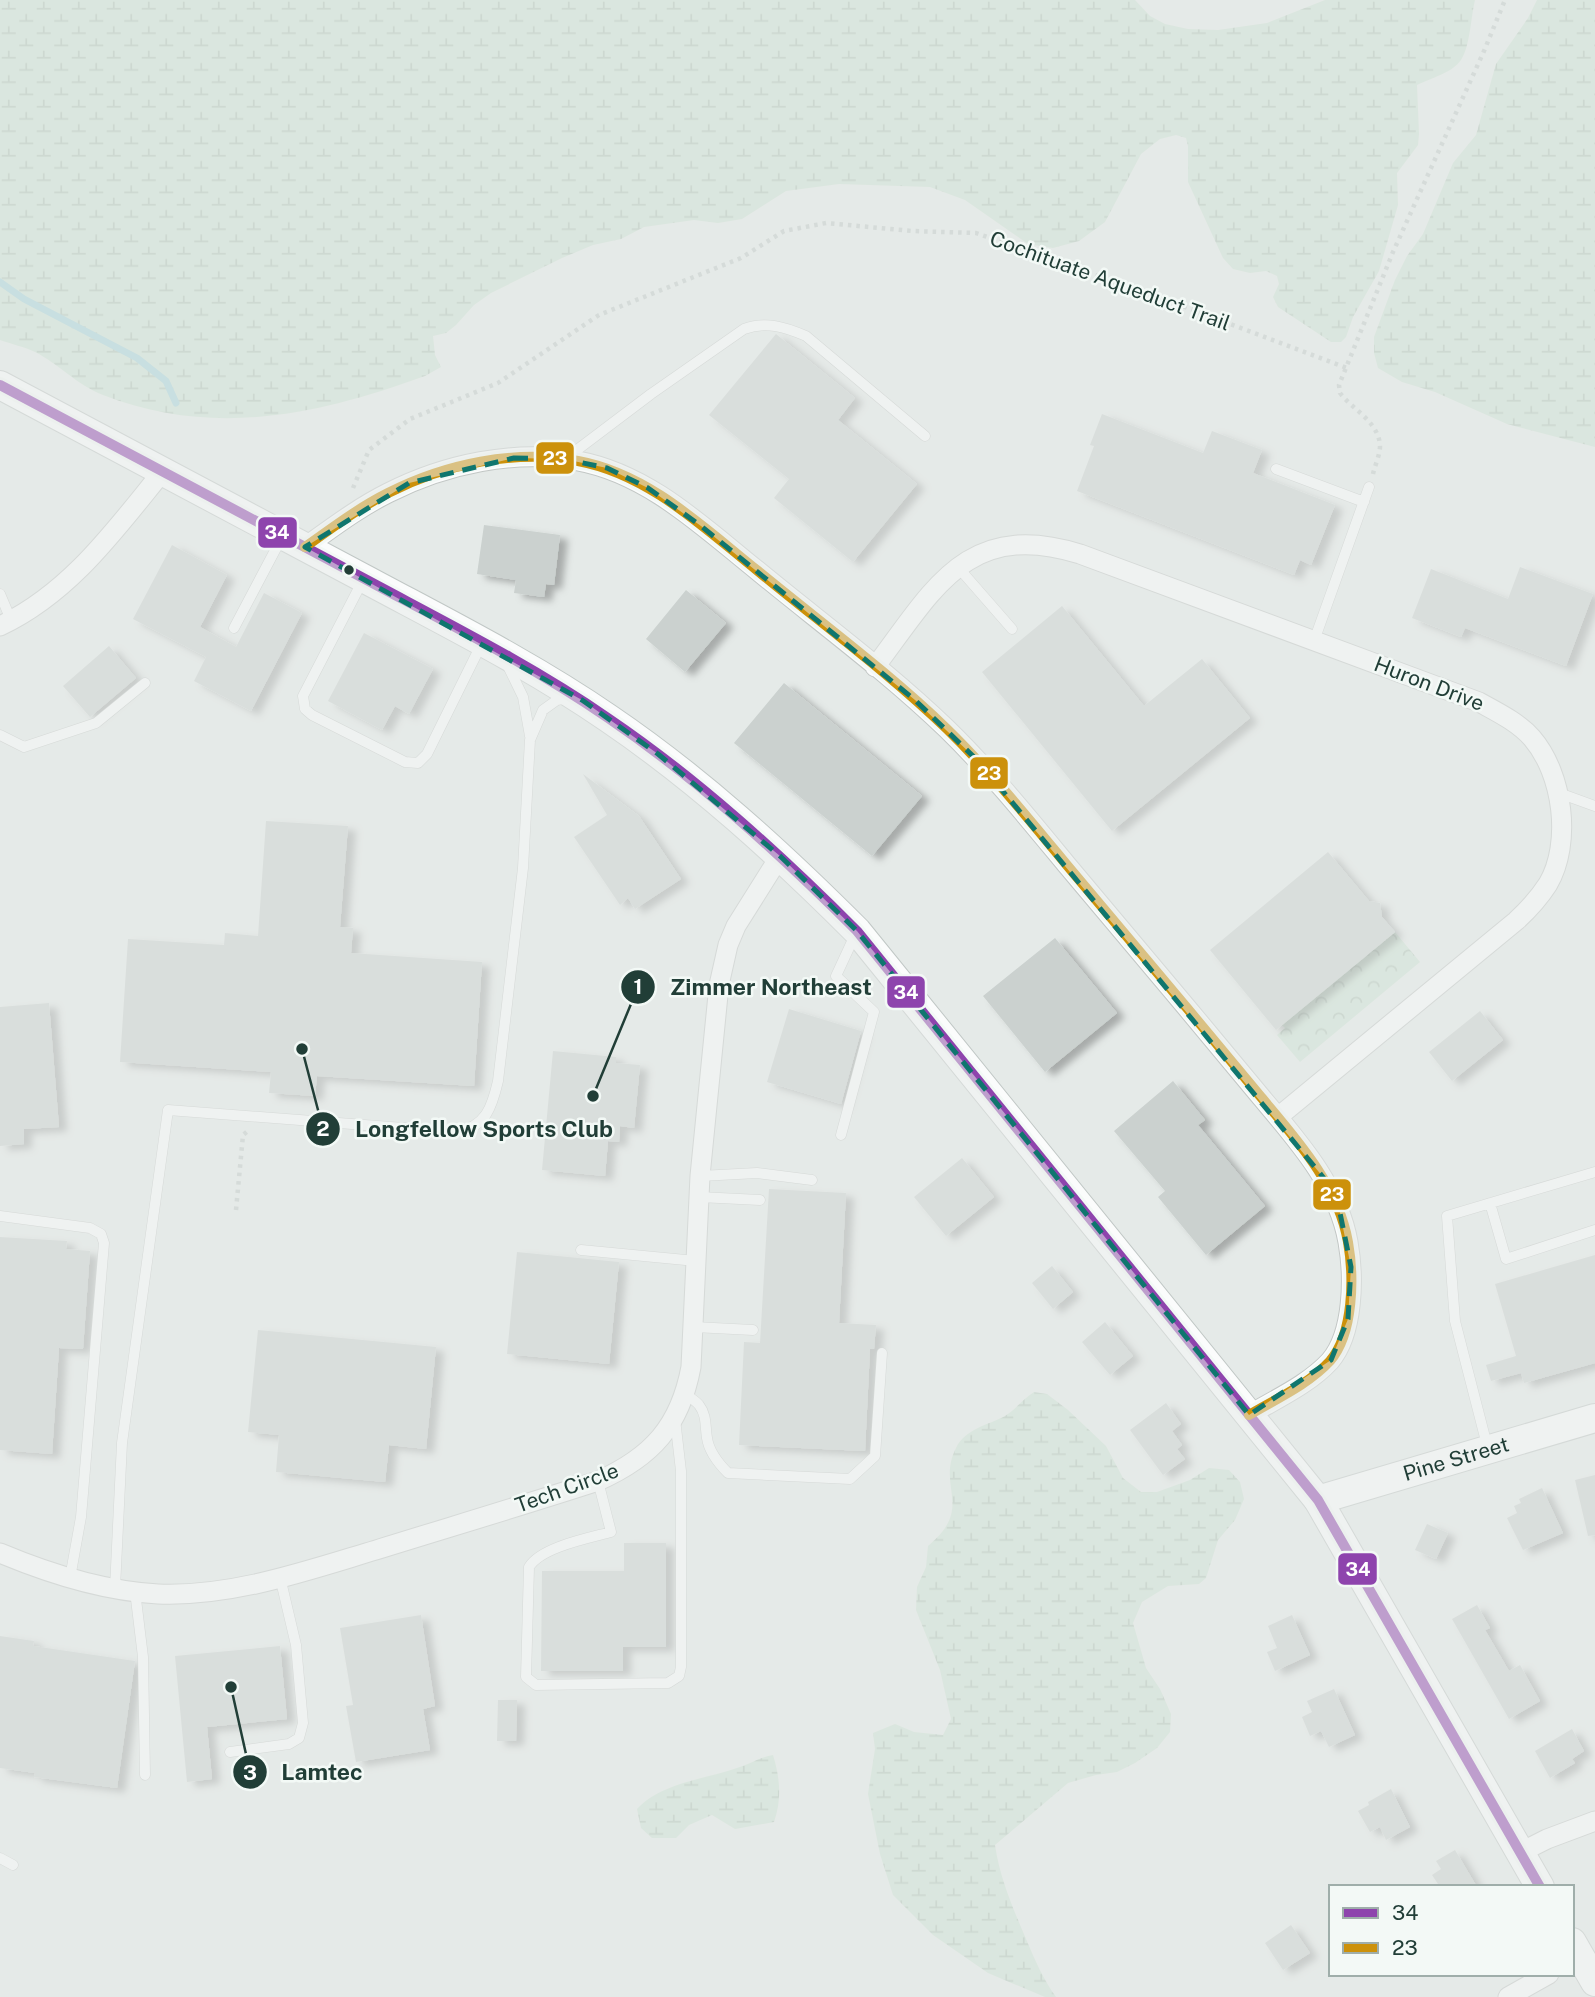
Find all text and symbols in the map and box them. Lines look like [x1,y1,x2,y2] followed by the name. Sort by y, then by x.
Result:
[987,225,1234,336] street label: Cochituate Aqueduct Trail
[535,441,575,475] line badge: 23
[543,447,567,469] text: 23
[257,516,298,549] line badge: 34
[264,521,290,543] text: 34
[342,563,356,577] unlabelled marker
[1371,651,1488,716] street label: Huron Drive
[969,756,1009,790] line badge: 23
[977,762,1001,784] text: 23
[621,965,886,1009] callout: Zimmer Northeast
[670,973,872,1000] text: Zimmer Northeast
[634,974,643,999] text: 1
[886,975,926,1009] line badge: 34
[893,981,919,1003] text: 34
[306,1107,627,1151] callout: Longfellow Sports Club
[355,1115,613,1142] text: Longfellow Sports Club
[316,1116,330,1141] text: 2
[1312,1178,1352,1211] line badge: 23
[1320,1183,1344,1205] text: 23
[1400,1431,1512,1486] street label: Pine Street
[512,1457,622,1518] street label: Tech Circle
[1337,1552,1378,1586] line badge: 34
[1345,1558,1371,1580] text: 34
[233,1750,377,1794] callout: Lamtec
[281,1758,363,1785] text: Lamtec
[243,1760,257,1785] text: 3
[1329,1885,1574,1976] legend
[1392,1900,1418,1925] text: 34
[1392,1935,1418,1960] text: 23

